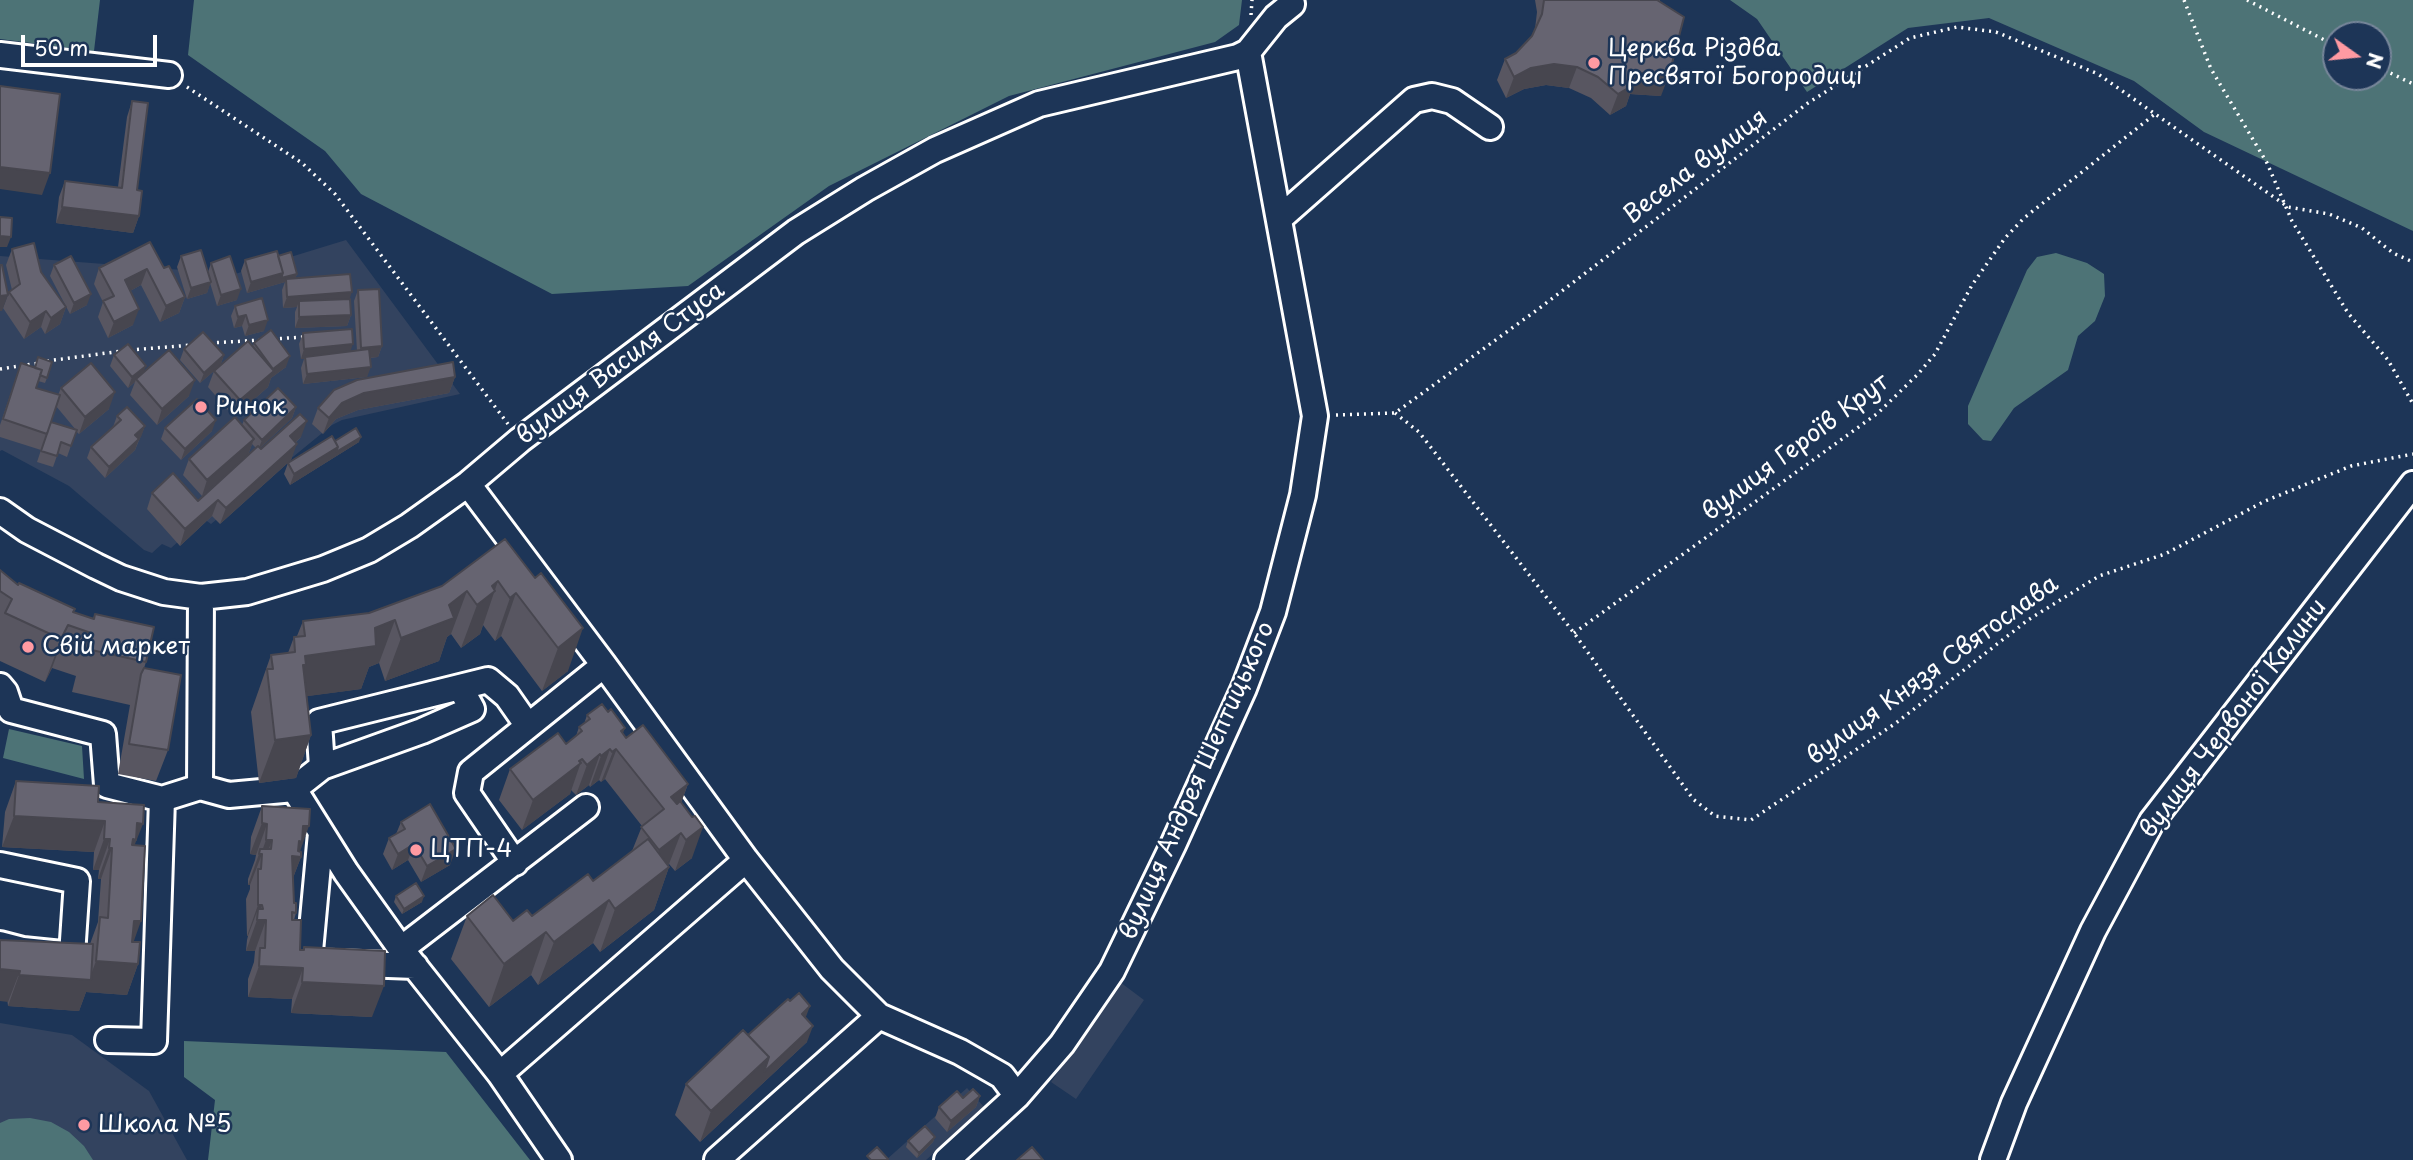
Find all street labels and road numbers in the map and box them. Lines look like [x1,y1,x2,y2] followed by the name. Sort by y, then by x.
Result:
[1618,104,1774,230] street label: Весела вулиця
[511,276,731,452] street label: вулиця Василя Стуса
[1697,368,1895,528] street label: вулиця Героїв Крут
[1802,570,2064,772] street label: вулиця Князя Святослава
[2135,594,2333,844] street label: вулиця Червоної Калини
[1115,618,1281,944] street label: вулиця Андрея Шептицького

